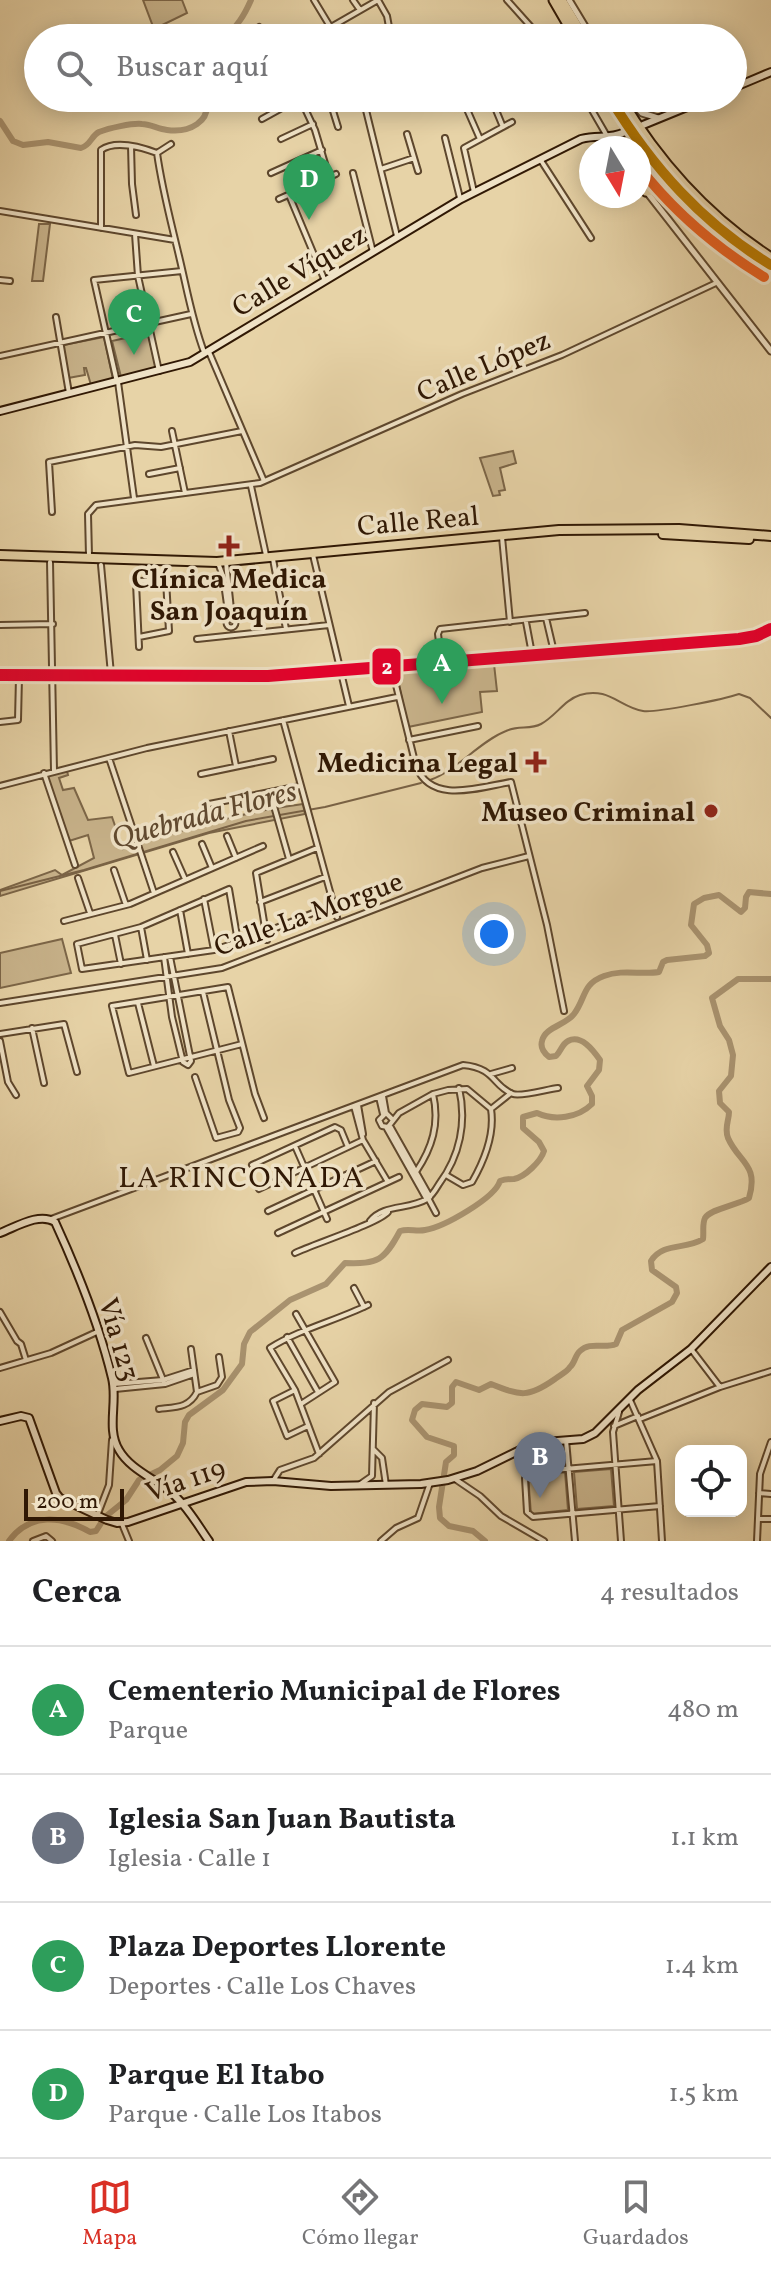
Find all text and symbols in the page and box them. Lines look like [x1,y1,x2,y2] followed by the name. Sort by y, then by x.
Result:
[24,24,747,112] search box
[52,46,96,90] icon: search
[116,47,269,89] text: Buscar aquí
[579,136,651,208] north arrow
[283,154,335,220] pin: D
[225,216,375,328] street label: Calle Víquez
[108,289,160,355] pin: C
[411,322,557,413] street label: Calle López
[356,498,481,547] street label: Calle Real
[218,535,240,557] marker: Clínica Medica San Joaquín
[132,561,326,632] place label: Clínica Medica San Joaquín
[416,638,468,704] pin: A
[371,647,402,686] line badge: 2
[381,653,393,684] text: 2
[317,745,518,784] place label: Medicina Legal
[525,751,547,773] marker: Medicina Legal
[107,771,302,861] water label: Quebrada Flores
[481,794,695,833] place label: Museo Criminal
[702,802,720,820] marker: Museo Criminal
[209,863,409,968] street label: Calle La Morgue
[474,914,514,954] your location
[118,1158,366,1200] district label: LA RINCONADA
[87,1293,148,1386] street label: Vía 123
[514,1432,566,1498] pin: B
[675,1445,747,1517] map controls
[675,1445,747,1517] button: locate
[141,1450,231,1513] street label: Vía 119
[24,1485,124,1521] scale bar
[36,1487,98,1518] text: 200 m
[32,1570,122,1617] text: Cerca
[600,1575,739,1611] text: 4 resultados
[108,1671,561,1713] text: Cementerio Municipal de Flores
[49,1692,67,1728] text: A
[667,1692,739,1728] text: 480 m
[108,1713,188,1749] text: Parque
[108,1799,456,1841] text: Iglesia San Juan Bautista
[49,1820,67,1856] text: B
[670,1820,739,1856] text: 1.1 km
[108,1841,271,1877] text: Iglesia · Calle 1
[108,1927,446,1969] text: Plaza Deportes Llorente
[50,1948,66,1984] text: C
[665,1948,739,1984] text: 1.4 km
[108,1969,416,2005] text: Deportes · Calle Los Chaves
[108,2055,325,2097] text: Parque El Itabo
[48,2076,68,2112] text: D
[668,2076,739,2112] text: 1.5 km
[108,2097,382,2133] text: Parque · Calle Los Itabos
[82,2175,137,2254] tab: Mapa
[302,2175,419,2254] tab: Cómo llegar
[583,2175,689,2254] tab: Guardados

